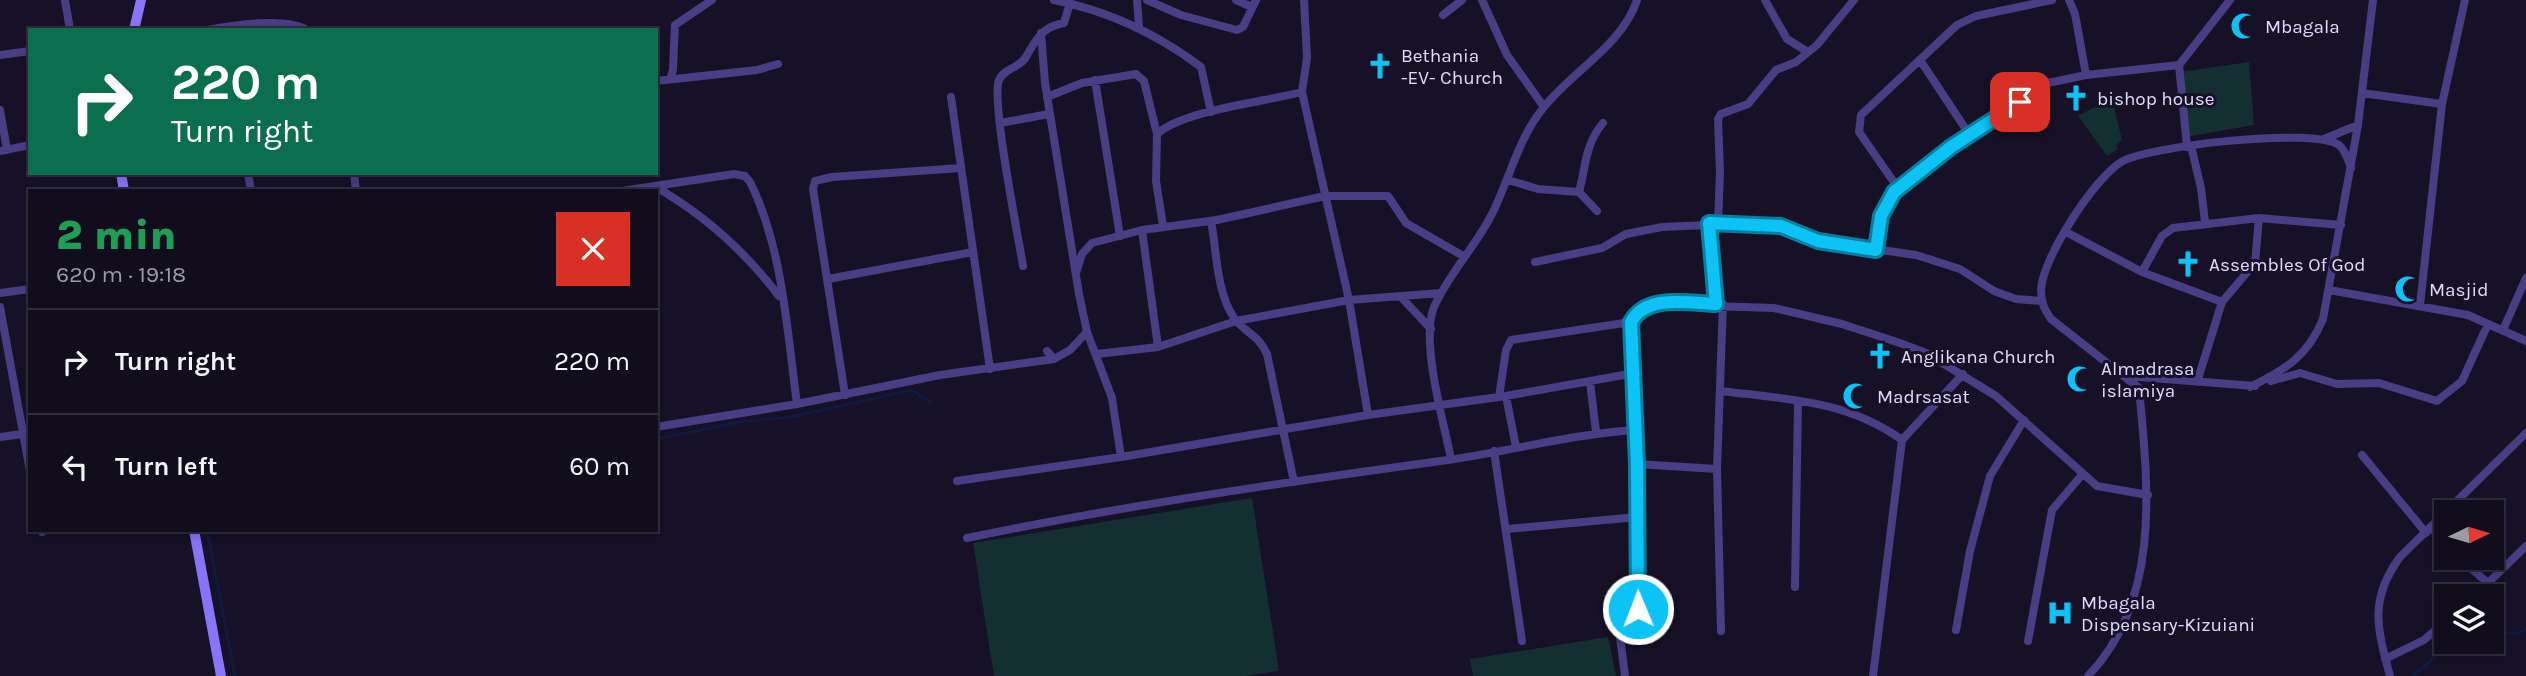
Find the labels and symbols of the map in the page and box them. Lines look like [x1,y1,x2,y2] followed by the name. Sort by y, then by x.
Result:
[2229,11,2259,41] mosque icon: Mbagala
[2265,16,2340,38] place label: Mbagala
[1401,45,1503,89] place label: Bethania -EV- Church
[1365,51,1395,81] church icon: Bethania -EV- Church
[1990,72,2050,132] pin
[2061,83,2091,113] church icon: bishop house
[2097,88,2214,110] place label: bishop house
[2173,249,2203,279] church icon: Assembles Of God
[2209,254,2365,276] place label: Assembles Of God
[2393,274,2423,304] mosque icon: Masjid
[2429,279,2488,301] place label: Masjid
[1865,341,1895,371] church icon: Anglikana Church
[1901,346,2055,368] place label: Anglikana Church
[2101,358,2195,402] place label: Almadrasa islamiya
[2065,364,2095,394] mosque icon: Almadrasa islamiya
[1841,381,1871,411] mosque icon: Madrsasat
[1877,386,1970,408] place label: Madrsasat
[2434,500,2504,570] north arrow
[1601,572,1675,646] position arrow
[2081,592,2255,636] place label: Mbagala Dispensary-Kizuiani
[2045,598,2075,628] hospital icon: Mbagala Dispensary-Kizuiani

